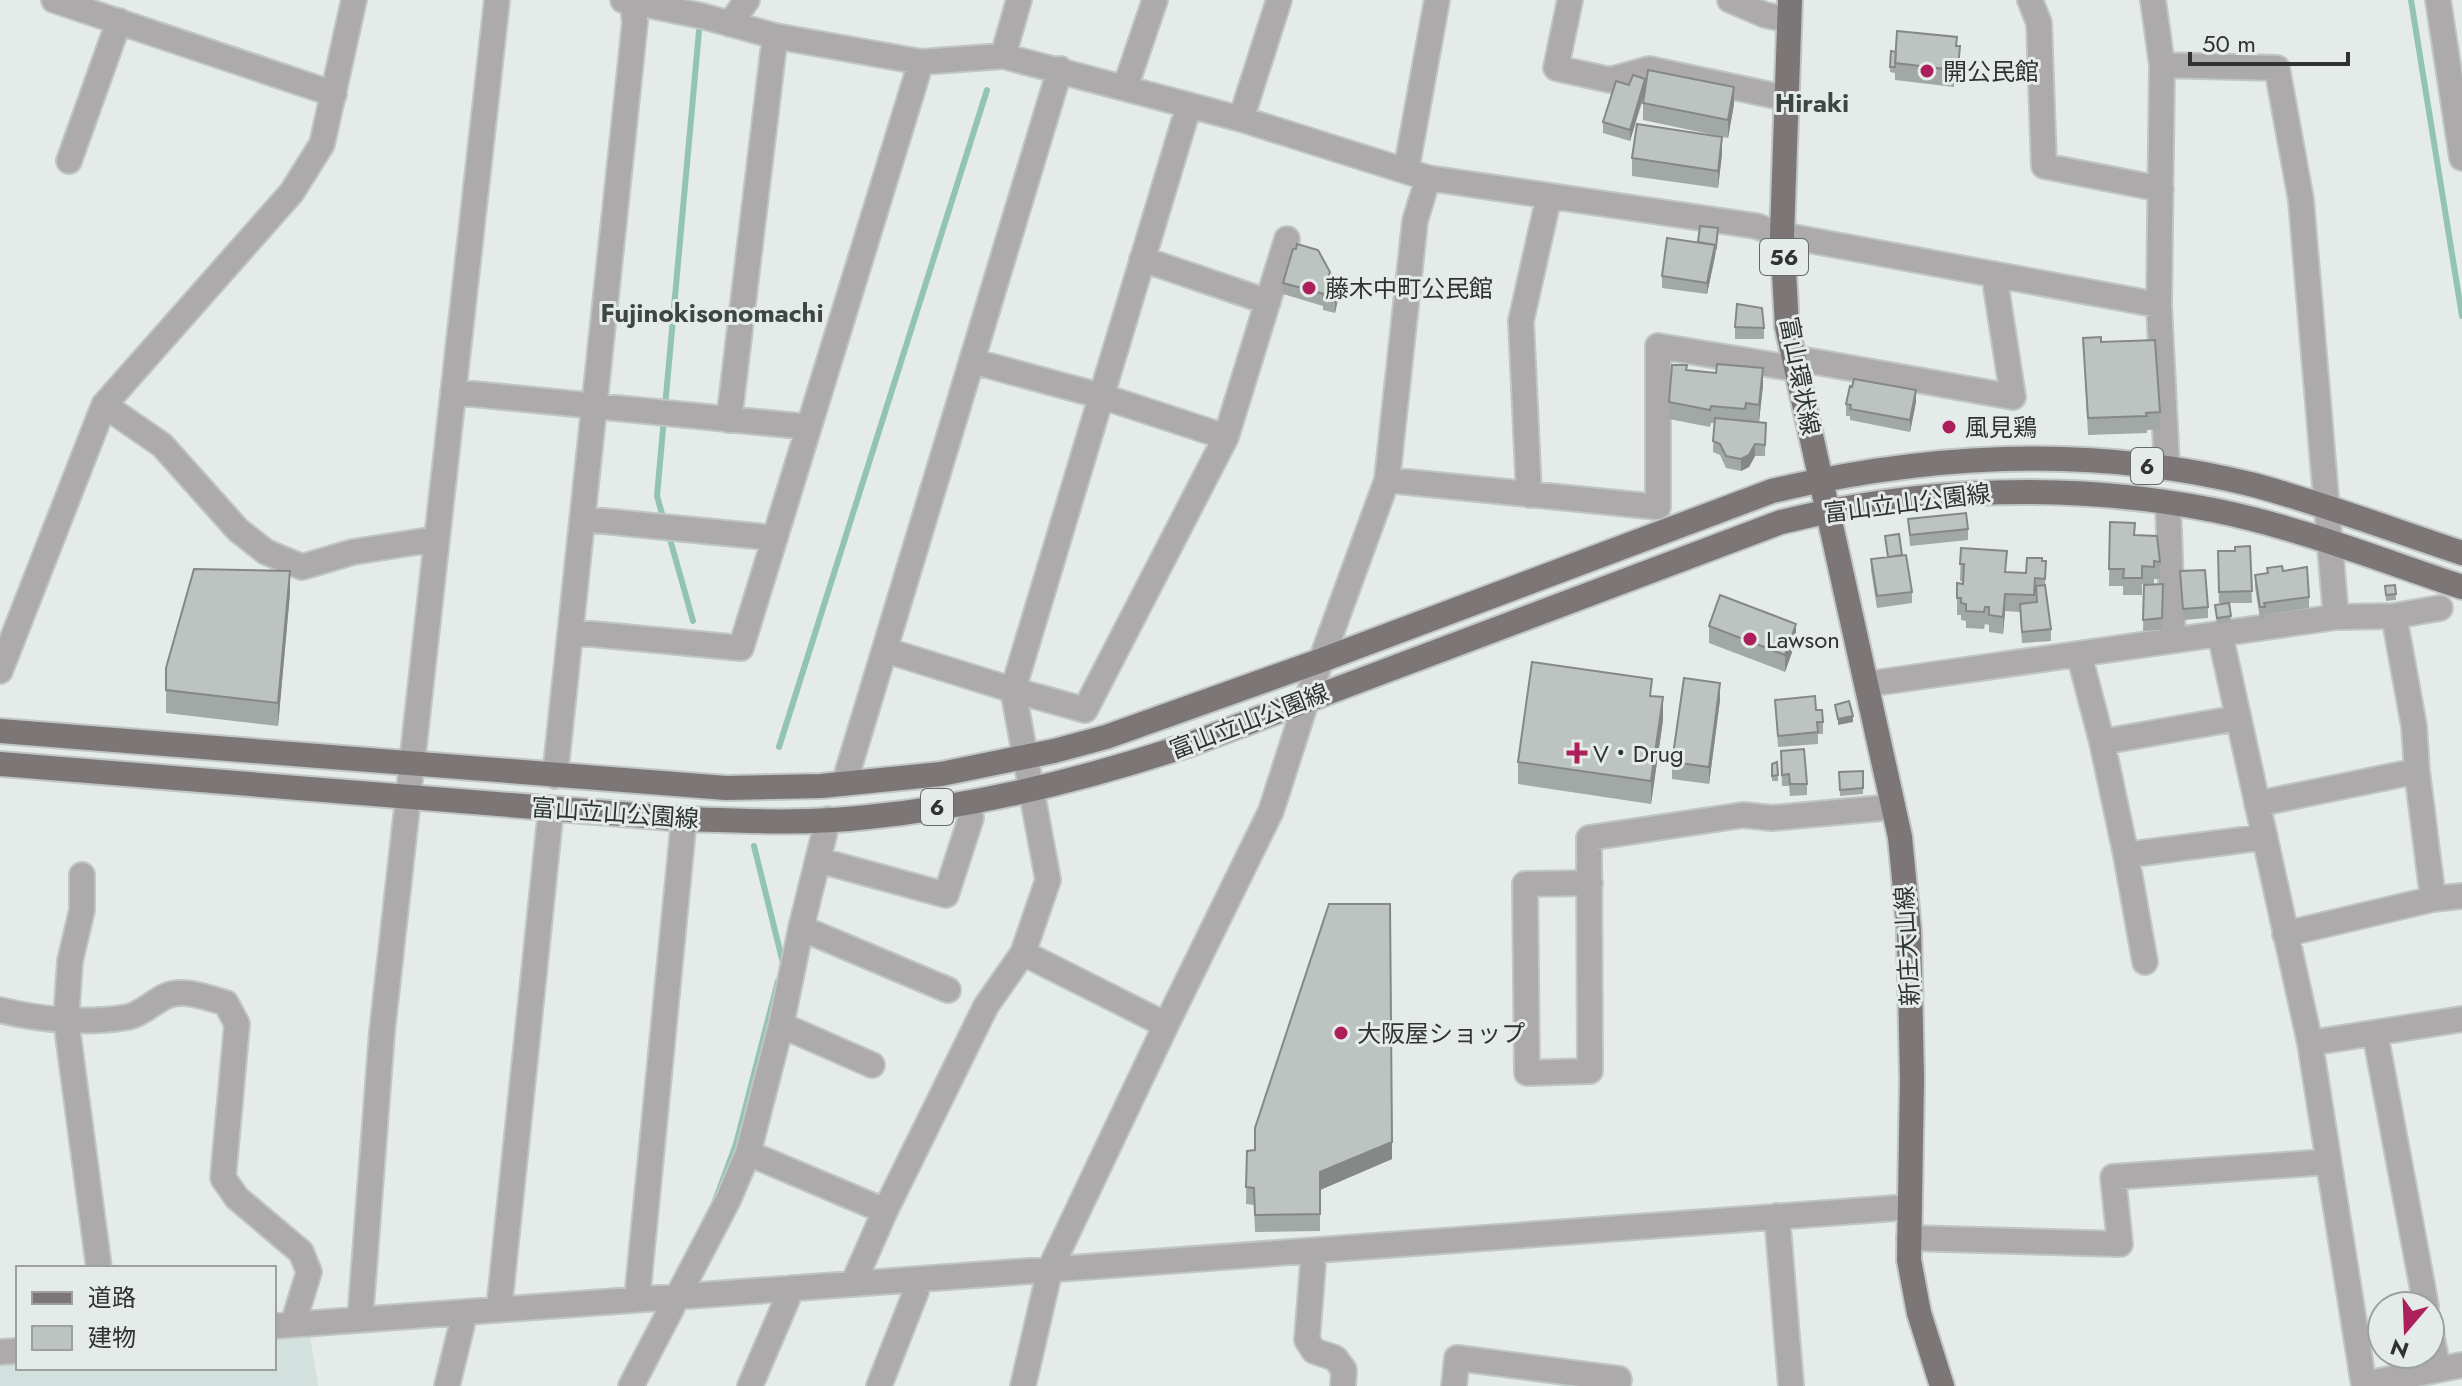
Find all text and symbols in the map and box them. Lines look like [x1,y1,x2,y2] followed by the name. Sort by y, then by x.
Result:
[2190,16,2348,66] scale bar
[2202,26,2256,61] text: 50 m
[1943,54,2039,89] place label: 開公民館
[1918,62,1936,80] marker: 開公民館
[1775,84,1849,122] district label: Hiraki
[1760,239,1808,275] road number: 56
[1325,271,1493,306] place label: 藤木中町公民館
[1300,279,1318,297] marker: 藤木中町公民館
[600,294,824,332] district label: Fujinokisonomachi
[1771,314,1829,438] street label: 富山環状線
[1965,410,2037,445] place label: 風見鶏
[1940,418,1958,436] marker: 風見鶏
[2131,448,2163,484] road number: 6
[1821,475,1993,531] street label: 富山立山公園線
[1766,622,1840,657] place label: Lawson
[1741,630,1759,648] marker: Lawson
[1164,675,1334,767] street label: 富山立山公園線
[1593,736,1684,771] place label: V・Drug
[1568,744,1586,762] marker: V・Drug
[921,789,953,825] road number: 6
[530,790,700,836] street label: 富山立山公園線
[1886,885,1928,1007] street label: 新庄大山線
[1357,1016,1525,1051] place label: 大阪屋ショップ
[1332,1024,1350,1042] marker: 大阪屋ショップ
[16,1266,276,1370] legend
[88,1280,136,1315] text: 道路
[2366,1290,2446,1370] north arrow
[88,1320,136,1355] text: 建物
[2386,1331,2413,1367] text: N

